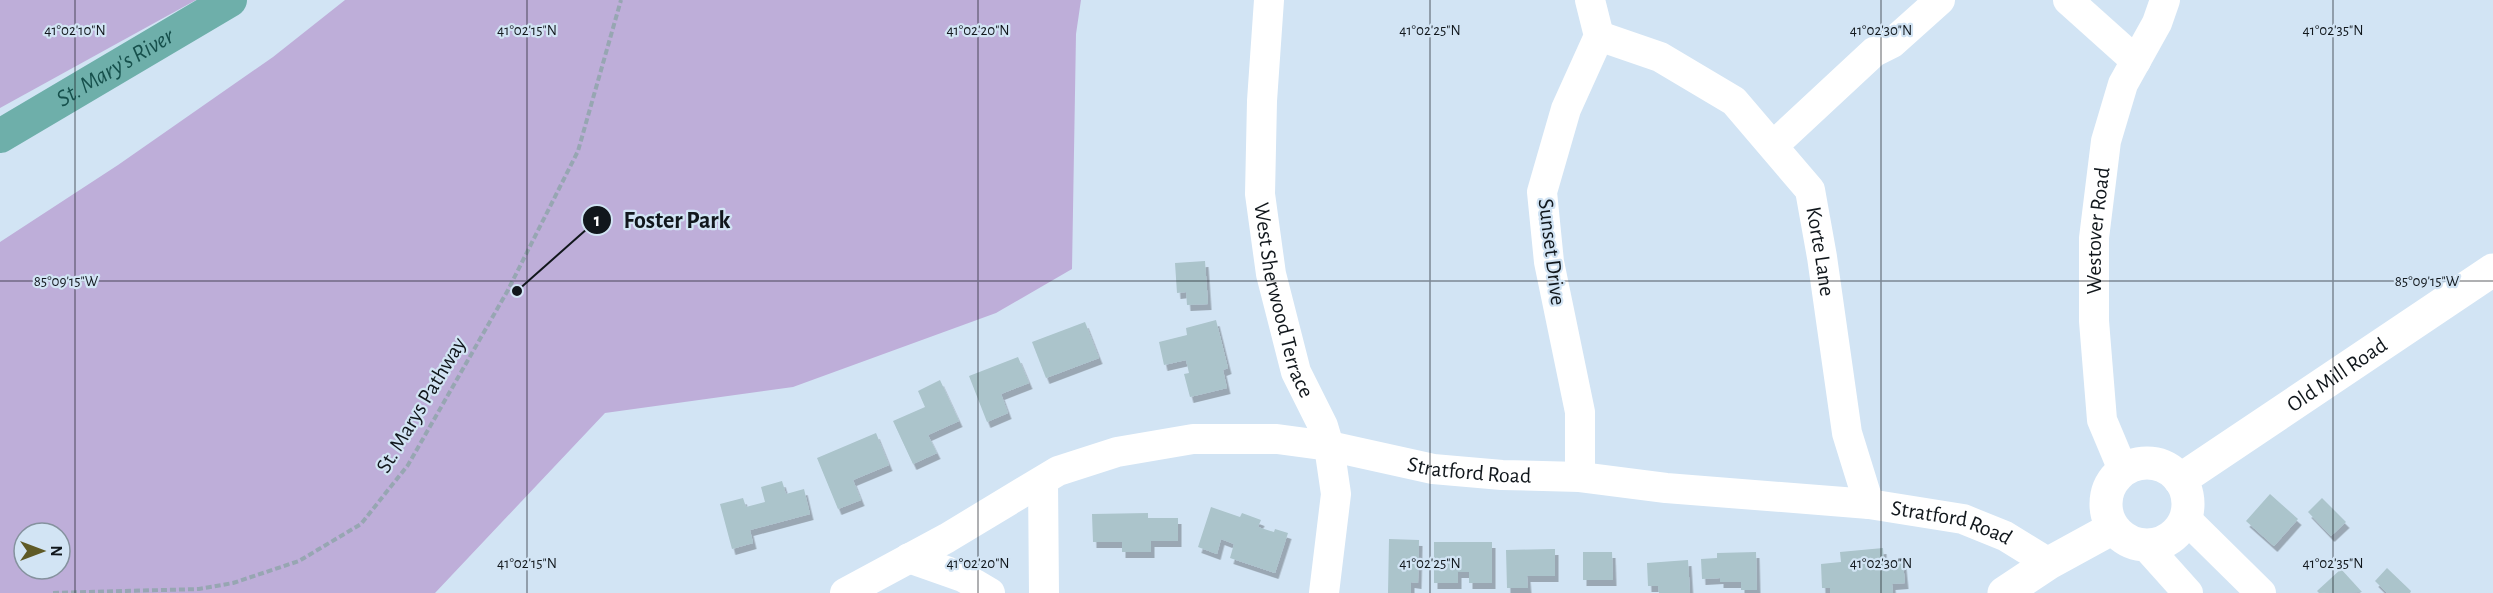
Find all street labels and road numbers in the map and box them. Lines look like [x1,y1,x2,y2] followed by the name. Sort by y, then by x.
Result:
[2083,166,2114,295] street label: Westover Road
[1535,197,1569,307] street label: Sunset Drive
[1250,201,1318,401] street label: West Sherwood Terrace
[1802,205,1838,298] street label: Korte Lane
[372,333,470,477] street label: St. Marys Pathway
[2283,333,2391,416] street label: Old Mill Road
[1405,453,1532,487] street label: Stratford Road
[1890,497,2016,549] street label: Stratford Road

